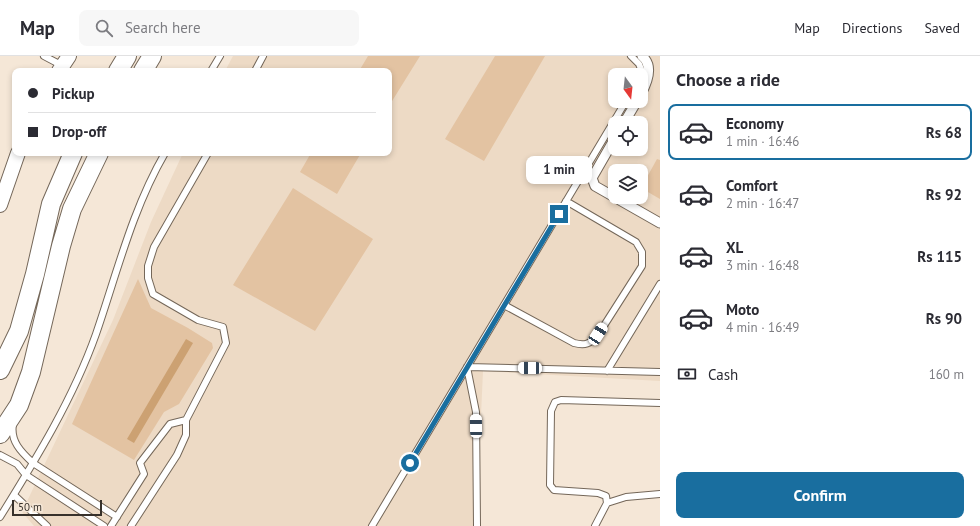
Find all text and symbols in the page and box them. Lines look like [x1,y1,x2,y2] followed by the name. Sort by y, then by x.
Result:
[79,10,359,46] search box
[20,16,55,40] text: Map
[93,17,115,39] icon: search
[125,18,201,37] text: Search here
[794,19,820,37] text: Map
[842,19,902,37] text: Directions
[924,19,960,37] text: Saved
[608,68,648,108] north arrow
[608,68,648,204] map controls
[676,68,780,91] text: Choose a ride
[52,84,95,103] text: Pickup
[678,114,714,150] icon: car
[726,114,784,133] text: Economy
[608,116,648,156] button: locate
[52,122,106,141] text: Drop-off
[926,123,962,142] text: Rs 68
[726,133,799,150] text: 1 min · 16:46
[526,156,592,184] callout: 1 min
[543,161,575,178] text: 1 min
[608,164,648,204] button: layers
[678,176,714,212] icon: car
[726,176,778,195] text: Comfort
[926,185,962,204] text: Rs 92
[726,195,799,212] text: 2 min · 16:47
[550,205,568,223] route end
[678,238,714,274] icon: car
[726,238,743,257] text: XL
[917,247,962,266] text: Rs 115
[726,257,799,274] text: 3 min · 16:48
[678,300,714,336] icon: car
[726,300,759,319] text: Moto
[926,309,962,328] text: Rs 90
[726,319,799,336] text: 4 min · 16:49
[586,321,610,347] car
[518,362,542,374] car
[676,363,698,385] icon: cash
[708,365,738,384] text: Cash
[929,366,964,383] text: 160 m
[470,414,482,438] car
[401,454,419,472] route start
[676,472,964,518] button: Confirm
[12,498,102,517] scale bar
[18,500,42,514] text: 50 m

